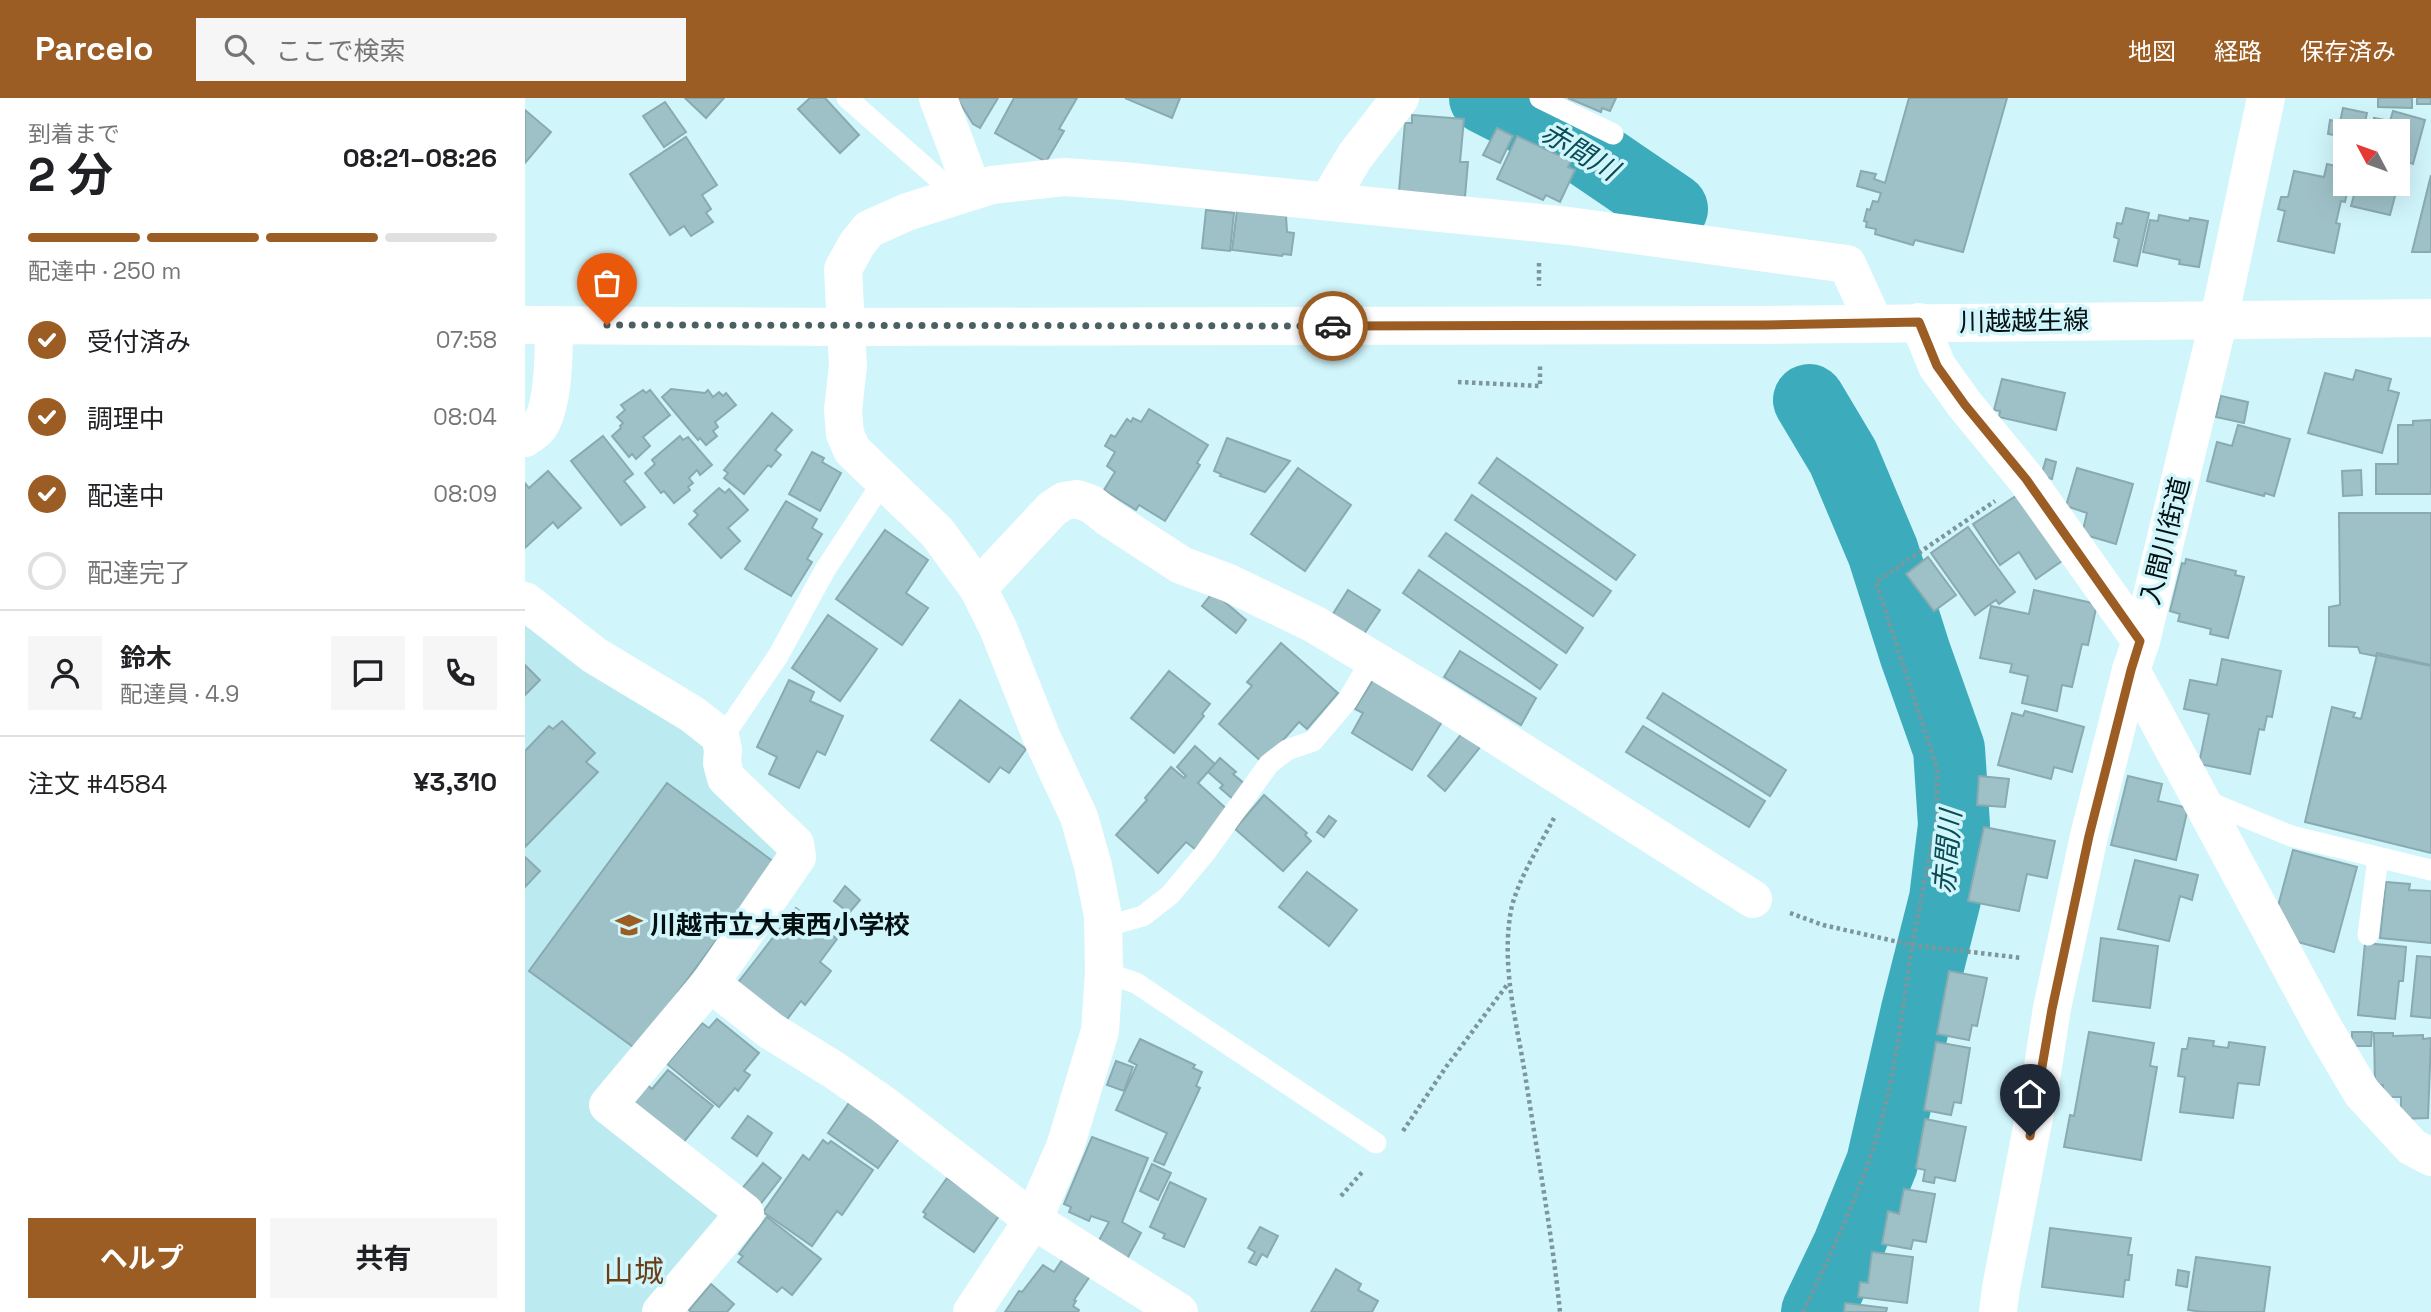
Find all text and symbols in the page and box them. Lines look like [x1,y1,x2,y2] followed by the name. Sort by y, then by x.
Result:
[196,18,686,81] search box
[35,28,154,70] text: Parcelo
[220,30,258,68] icon: search
[276,34,406,68] text: ここで検索
[2128,36,2176,67] text: 地図
[2214,36,2262,67] text: 経路
[2300,36,2396,67] text: 保存済み
[1535,114,1628,190] water label: 赤間川
[28,119,120,149] text: 到着まで
[2333,119,2410,196] north arrow
[2333,119,2410,196] map controls
[343,141,497,175] text: 08:21–08:26
[28,146,113,204] text: 2 分
[577,253,637,325] pin
[28,256,181,286] text: 配達中 · 250 m
[588,264,626,302] icon: bag
[1298,291,1368,361] courier
[1959,303,2089,339] street label: 川越越生線
[1314,307,1352,345] icon: car
[28,321,66,359] icon: check
[87,325,191,359] text: 受付済み
[436,325,497,355] text: 07:58
[28,398,66,436] icon: check
[87,402,165,436] text: 調理中
[433,402,497,432] text: 08:04
[2133,474,2197,608] street label: 入間川街道
[28,475,66,513] icon: check
[87,479,165,513] text: 配達中
[433,479,497,509] text: 08:09
[87,556,191,590] text: 配達完了
[28,636,102,710] button: person
[331,636,405,710] button: chat
[423,636,497,710] button: phone
[120,641,172,675] text: 鈴木
[120,679,239,709] text: 配達員 · 4.9
[413,765,497,799] text: ¥3,310
[28,767,167,801] text: 注文 #4584
[1925,806,1969,895] water label: 赤間川
[650,908,910,942] place label: 川越市立大東西小学校
[614,910,644,940] school or university icon: 川越市立大東西小学校
[2000,1064,2060,1136] pin
[2011,1075,2049,1113] icon: home
[28,1218,256,1298] button: ヘルプ
[270,1218,497,1298] button: 共有
[604,1252,664,1291] district label: 山城

